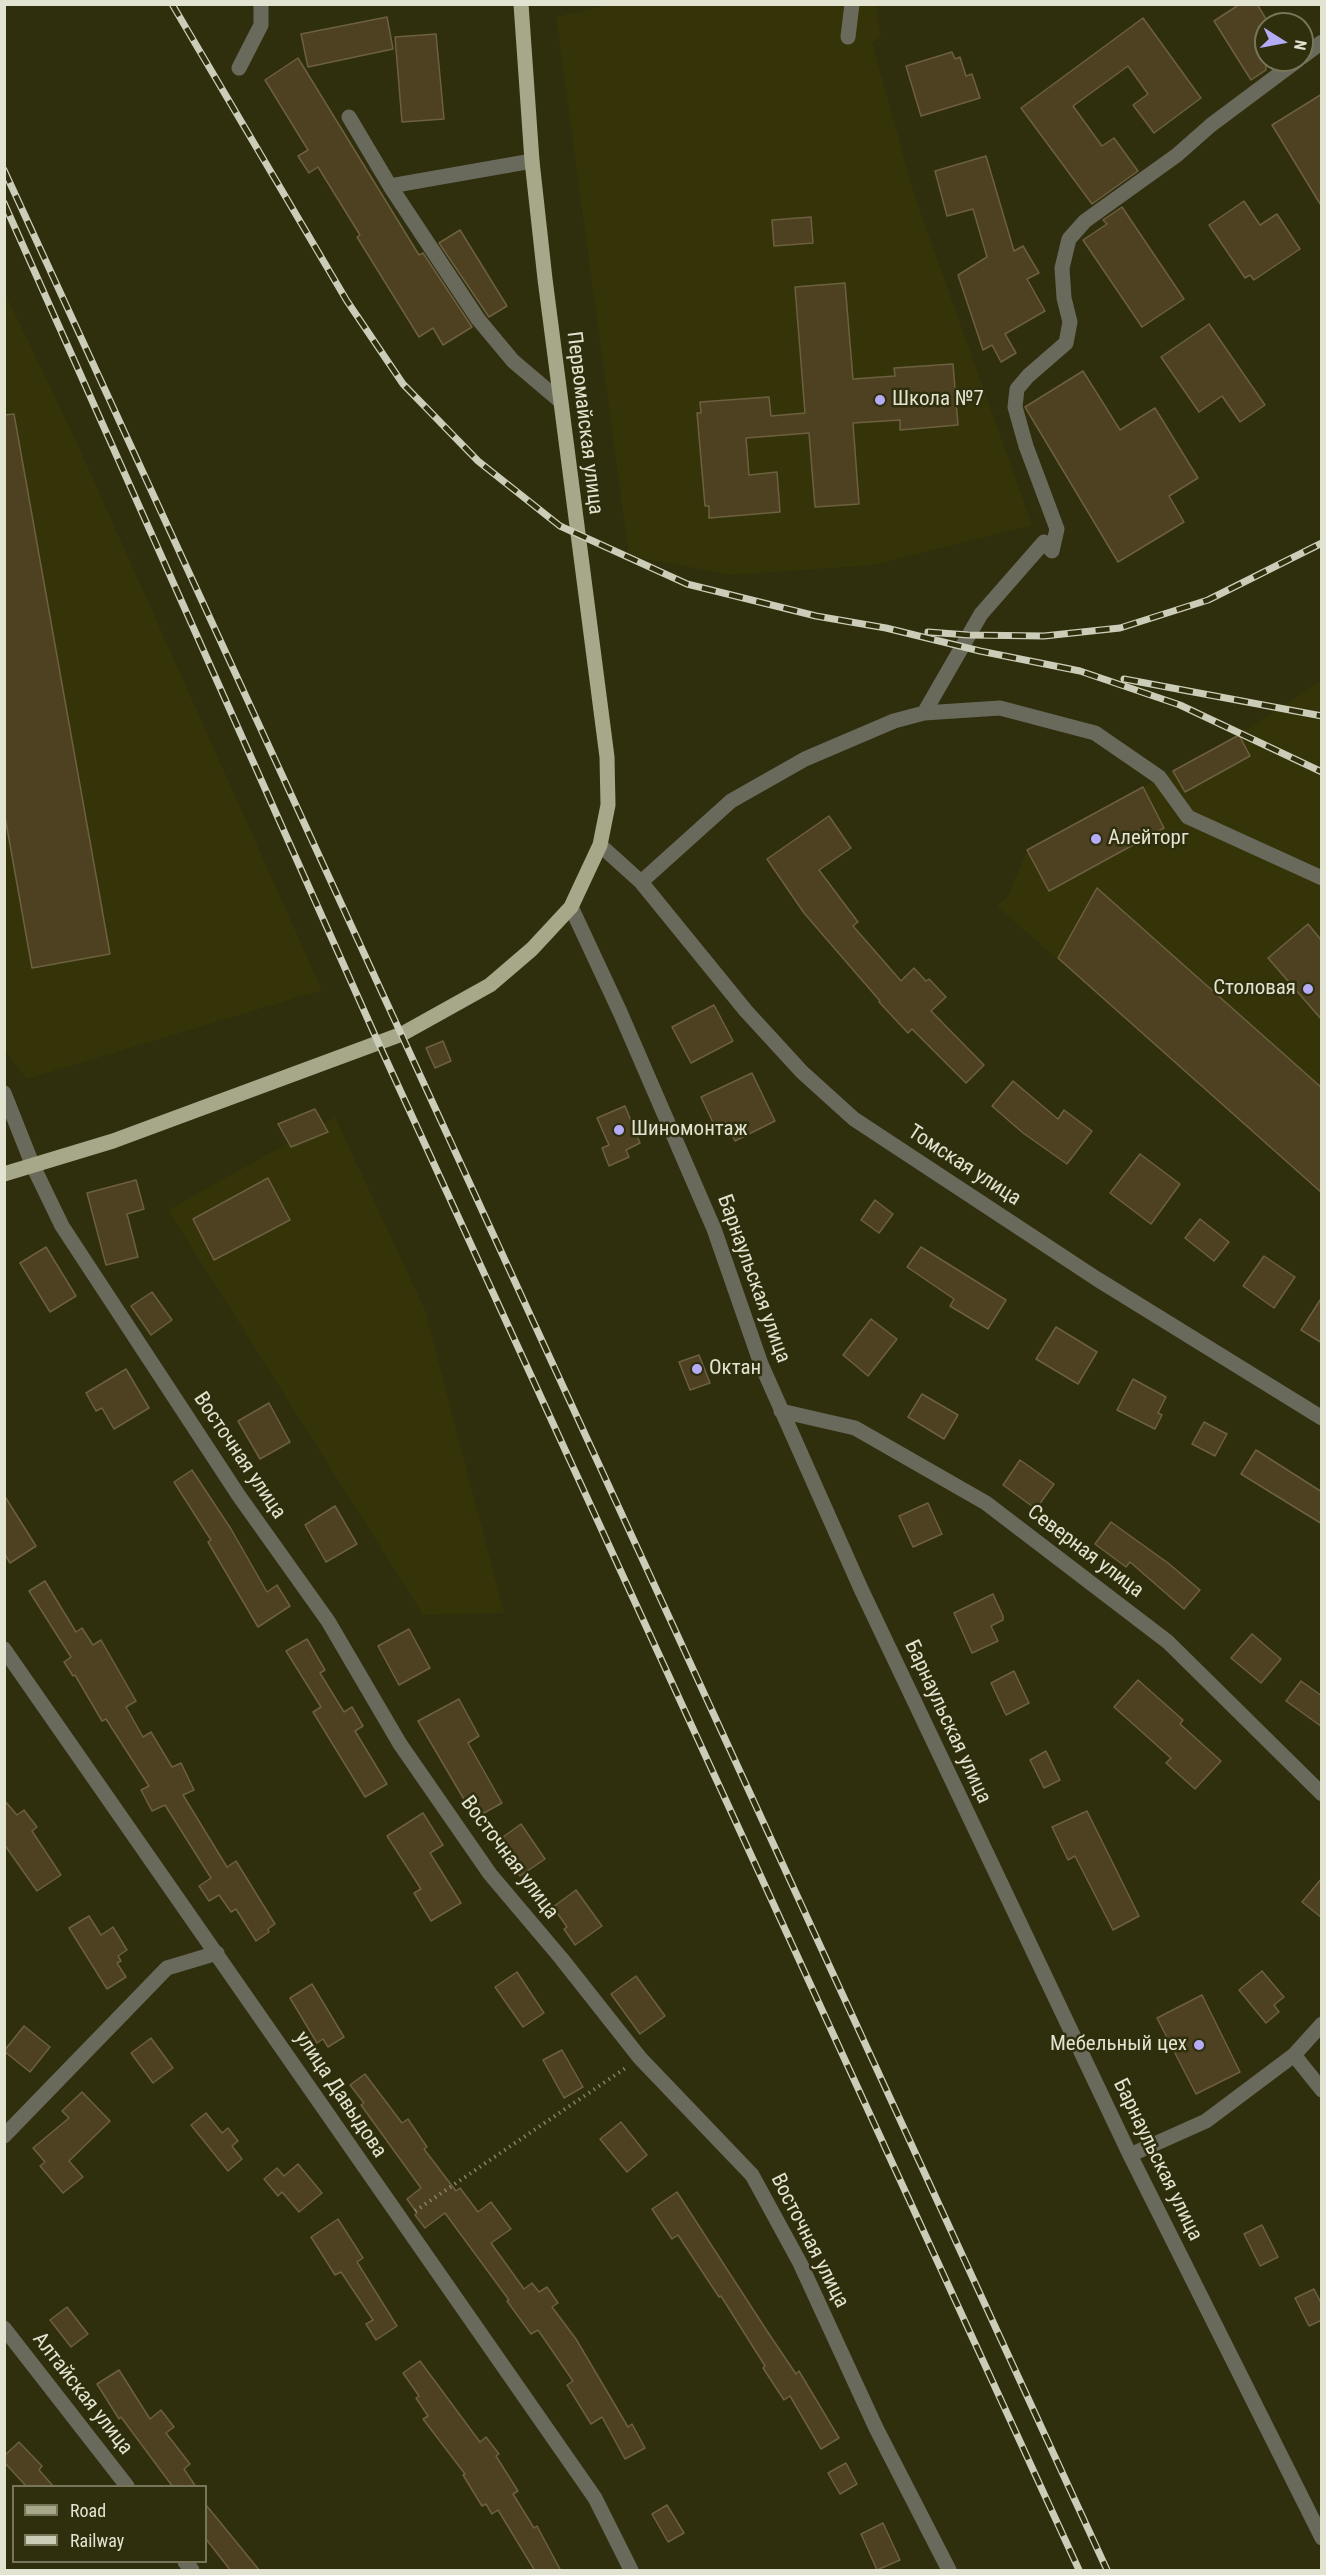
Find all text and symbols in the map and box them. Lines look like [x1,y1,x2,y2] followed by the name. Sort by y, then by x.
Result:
[1254,12,1314,72] north arrow
[1290,39,1310,52] text: N
[560,330,608,516] street label: Первомайская улица
[892,387,984,413] place label: Школа №7
[873,393,887,407] marker: Школа №7
[1108,826,1189,852] place label: Алейторг
[1089,832,1103,846] marker: Алейторг
[1213,976,1296,1002] place label: Столовая
[1301,982,1315,996] marker: Столовая
[631,1117,748,1143] place label: Шиномонтаж
[903,1120,1025,1212] street label: Томская улица
[612,1123,626,1137] marker: Шиномонтаж
[711,1191,795,1367] street label: Барнаульская улица
[709,1356,761,1382] place label: Октан
[690,1362,704,1376] marker: Октан
[187,1388,291,1524] street label: Восточная улица
[1022,1500,1148,1604] street label: Северная улица
[898,1636,996,1808] street label: Барнаульская улица
[455,1792,563,1924] street label: Восточная улица
[288,2027,392,2163] street label: улица Давыдова
[1050,2032,1187,2058] place label: Мебельный цех
[1192,2038,1206,2052] marker: Мебельный цех
[1107,2075,1207,2245] street label: Барнаульская улица
[764,2170,854,2312] street label: Восточная улица
[26,2328,138,2460] street label: Алтайская улица
[12,2485,207,2563] legend
[70,2500,106,2521] text: Road
[70,2530,124,2551] text: Railway

